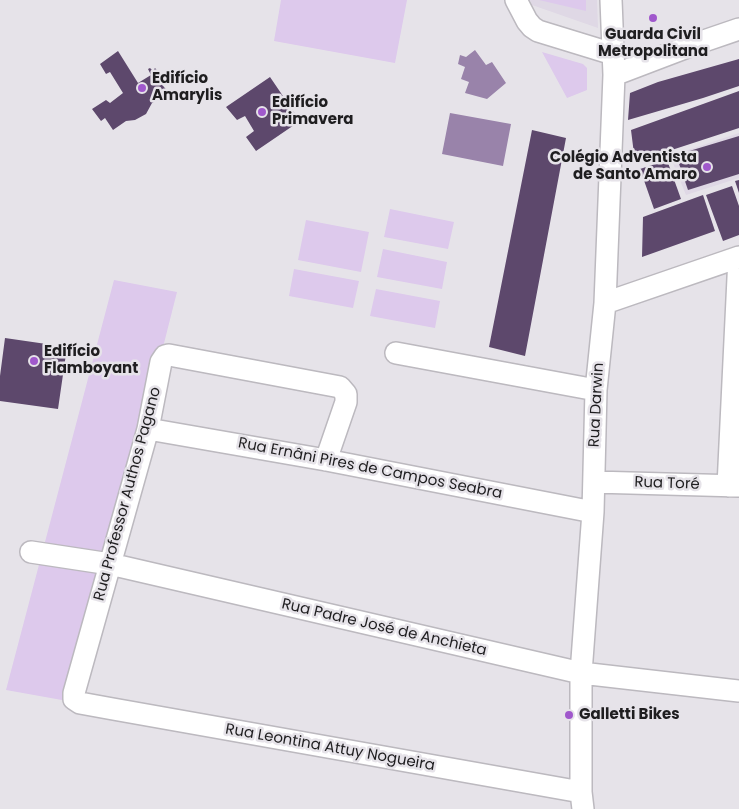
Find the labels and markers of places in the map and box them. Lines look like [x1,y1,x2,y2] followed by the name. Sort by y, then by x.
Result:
[647,12,659,24] marker: Guarda Civil Metropolitana
[598,26,708,61] place label: Guarda Civil Metropolitana
[152,70,222,105] place label: Edifício Amarylis
[136,82,148,94] marker: Edifício Amarylis
[272,94,354,129] place label: Edifício Primavera
[256,106,268,118] marker: Edifício Primavera
[550,149,697,184] place label: Colégio Adventista de Santo Amaro
[701,161,713,173] marker: Colégio Adventista de Santo Amaro
[44,343,138,378] place label: Edifício Flamboyant
[28,355,40,367] marker: Edifício Flamboyant
[579,706,680,724] place label: Galletti Bikes
[563,709,575,721] marker: Galletti Bikes

